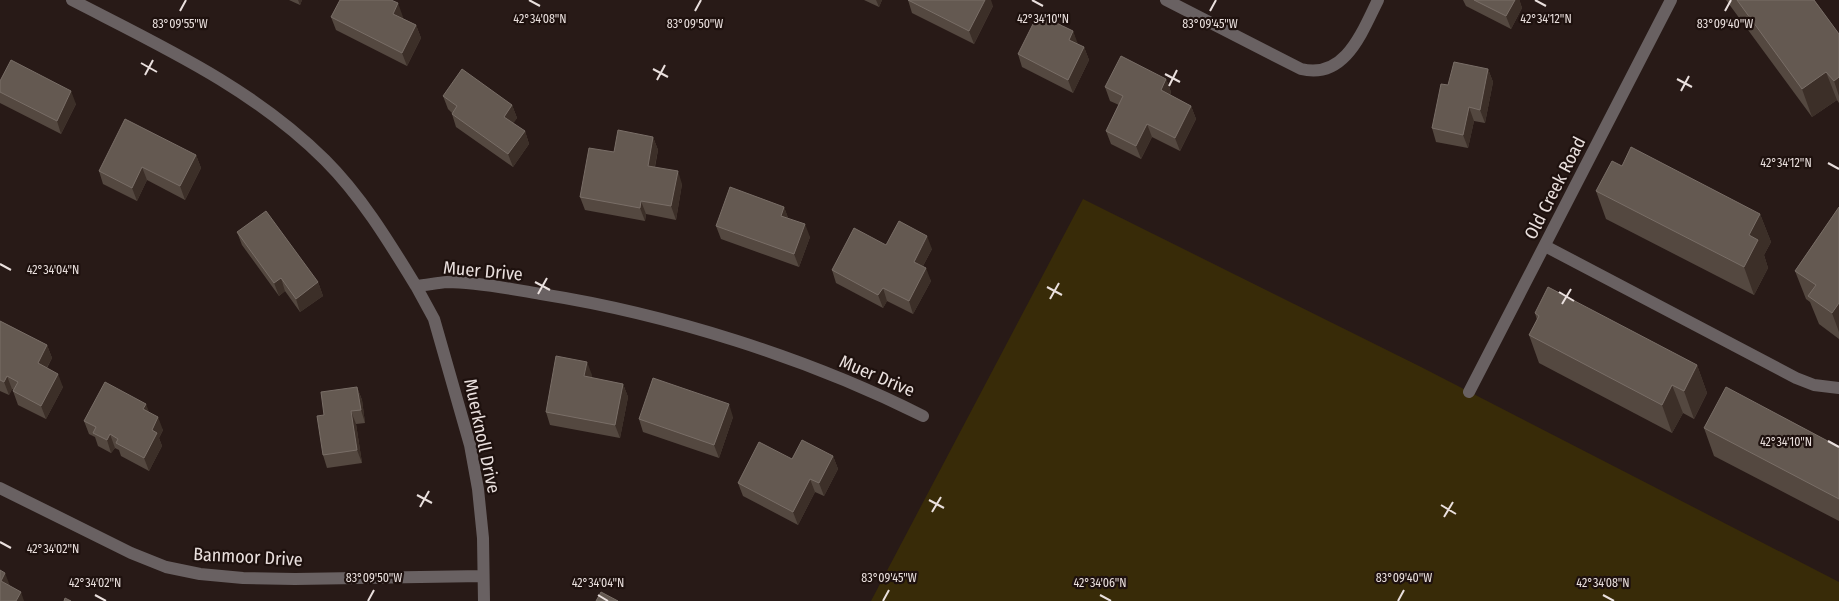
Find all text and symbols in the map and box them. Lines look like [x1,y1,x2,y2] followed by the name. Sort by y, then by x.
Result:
[513,12,567,26] text: 42°34'08"N
[1017,12,1069,26] text: 42°34'10"N
[1520,12,1572,26] text: 42°34'12"N
[152,17,208,31] text: 83°09'55"W
[667,17,723,31] text: 83°09'50"W
[1182,17,1238,31] text: 83°09'45"W
[1697,17,1753,31] text: 83°09'40"W
[1520,133,1590,243] street label: Old Creek Road
[1760,156,1812,170] text: 42°34'12"N
[442,257,524,285] street label: Muer Drive
[27,263,79,277] text: 42°34'04"N
[836,350,918,402] street label: Muer Drive
[459,377,505,495] street label: Muerknoll Drive
[1760,435,1812,449] text: 42°34'10"N
[27,542,79,556] text: 42°34'02"N
[193,543,303,571] street label: Banmoor Drive
[346,571,402,585] text: 83°09'50"W
[861,571,917,585] text: 83°09'45"W
[1376,571,1432,585] text: 83°09'40"W
[69,576,121,590] text: 42°34'02"N
[572,576,624,590] text: 42°34'04"N
[1073,576,1127,590] text: 42°34'06"N
[1576,576,1630,590] text: 42°34'08"N

